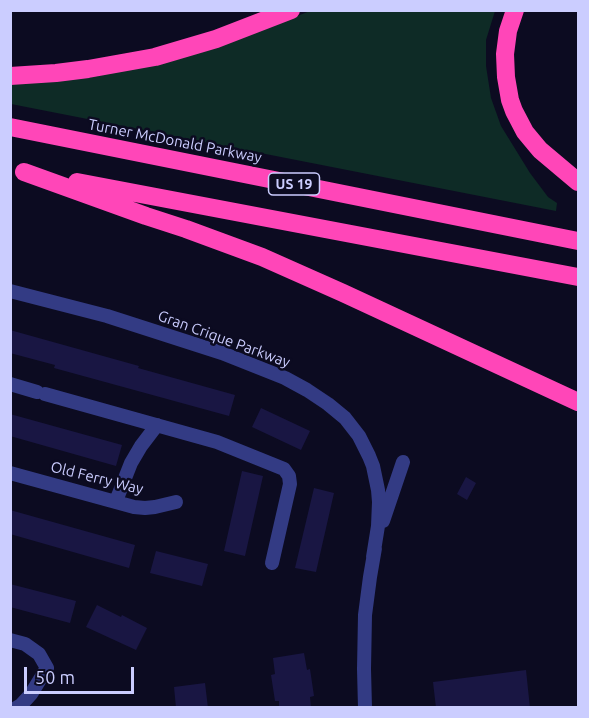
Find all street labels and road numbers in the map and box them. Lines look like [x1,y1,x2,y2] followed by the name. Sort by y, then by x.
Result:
[87,115,263,167] street label: Turner McDonald Parkway
[268,173,320,195] road number: US 19
[155,307,293,371] street label: Gran Crique Parkway
[49,458,145,498] street label: Old Ferry Way

